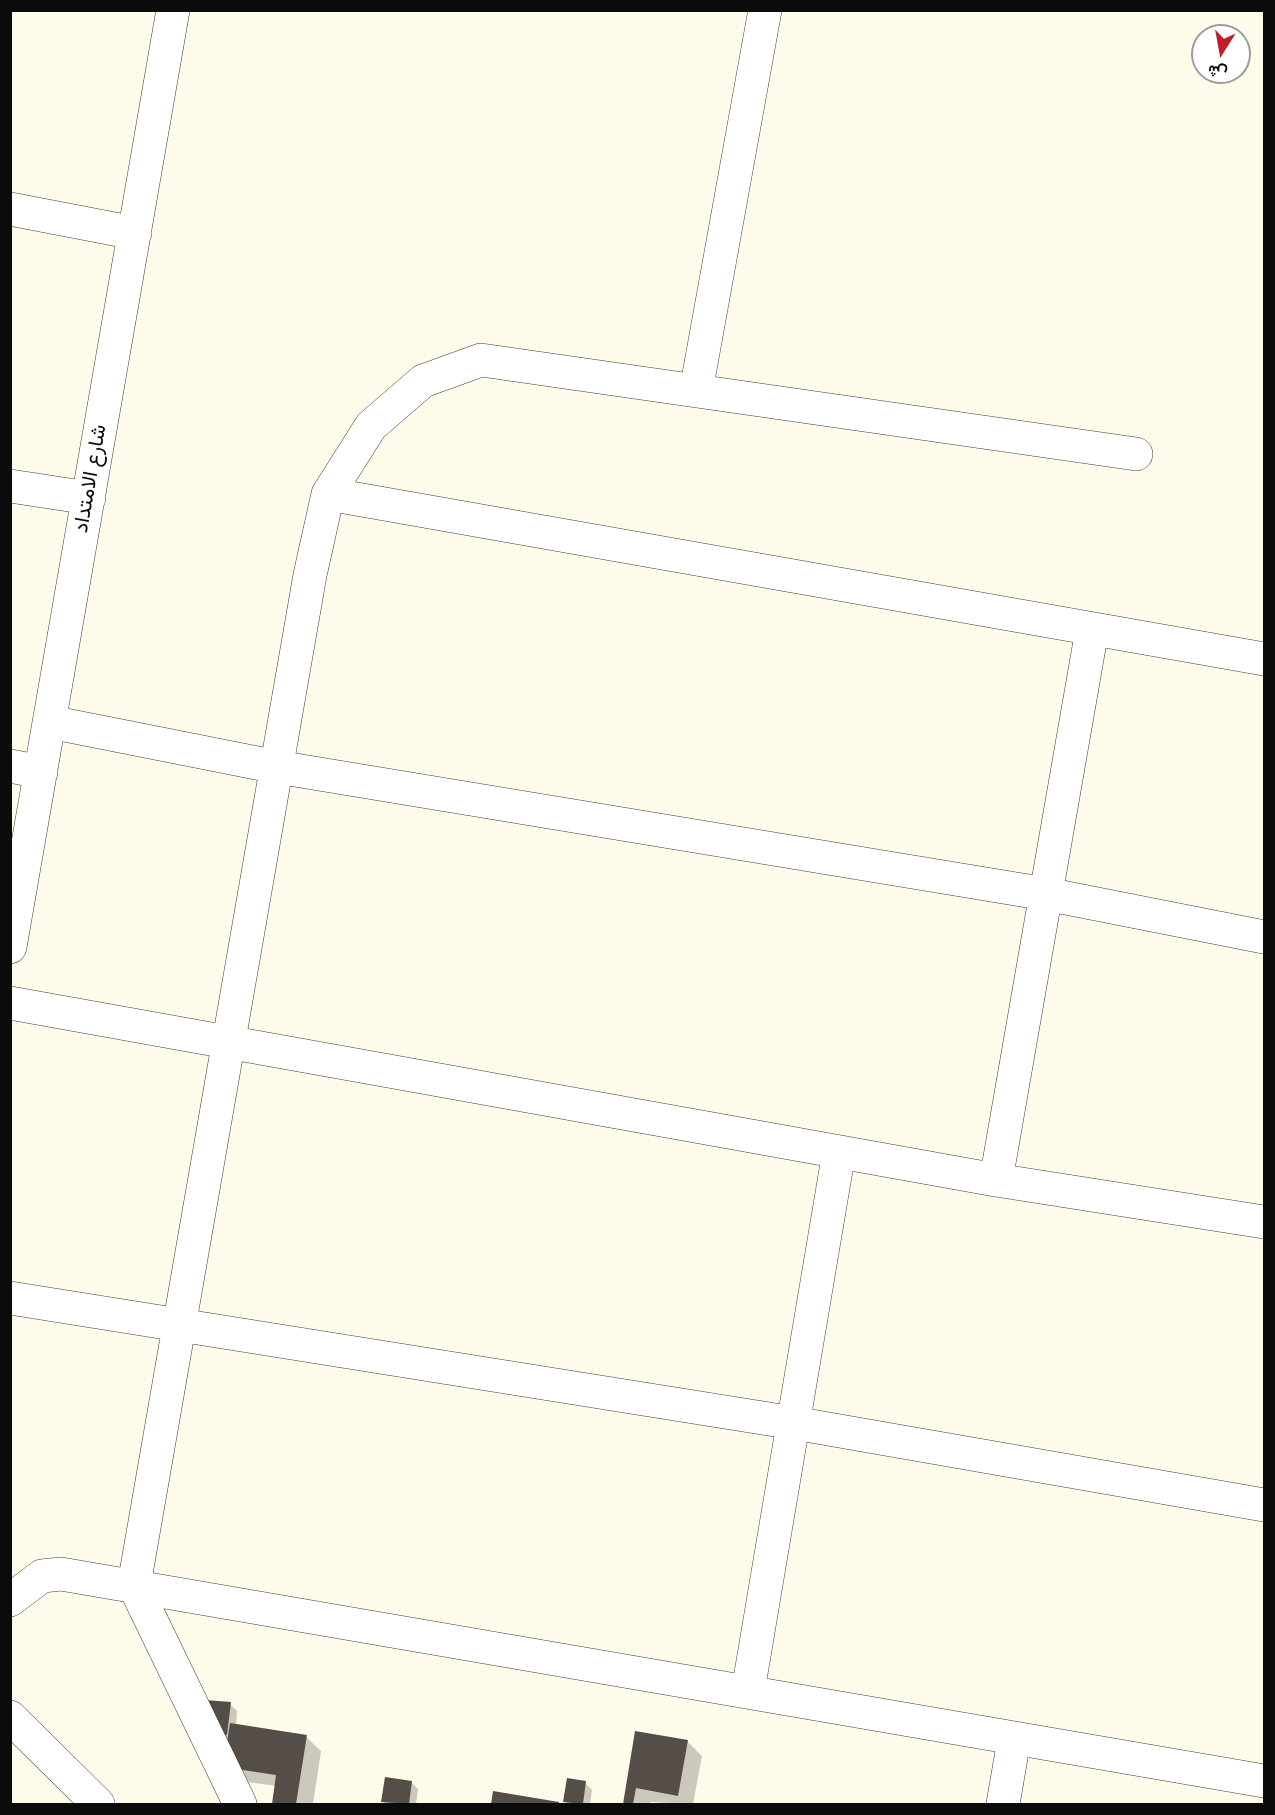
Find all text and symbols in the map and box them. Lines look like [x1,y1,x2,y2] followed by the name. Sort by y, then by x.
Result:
[1191,24,1251,84] north arrow
[1206,56,1230,84] text: ش
[71,423,115,535] street label: شارع الامتداد

